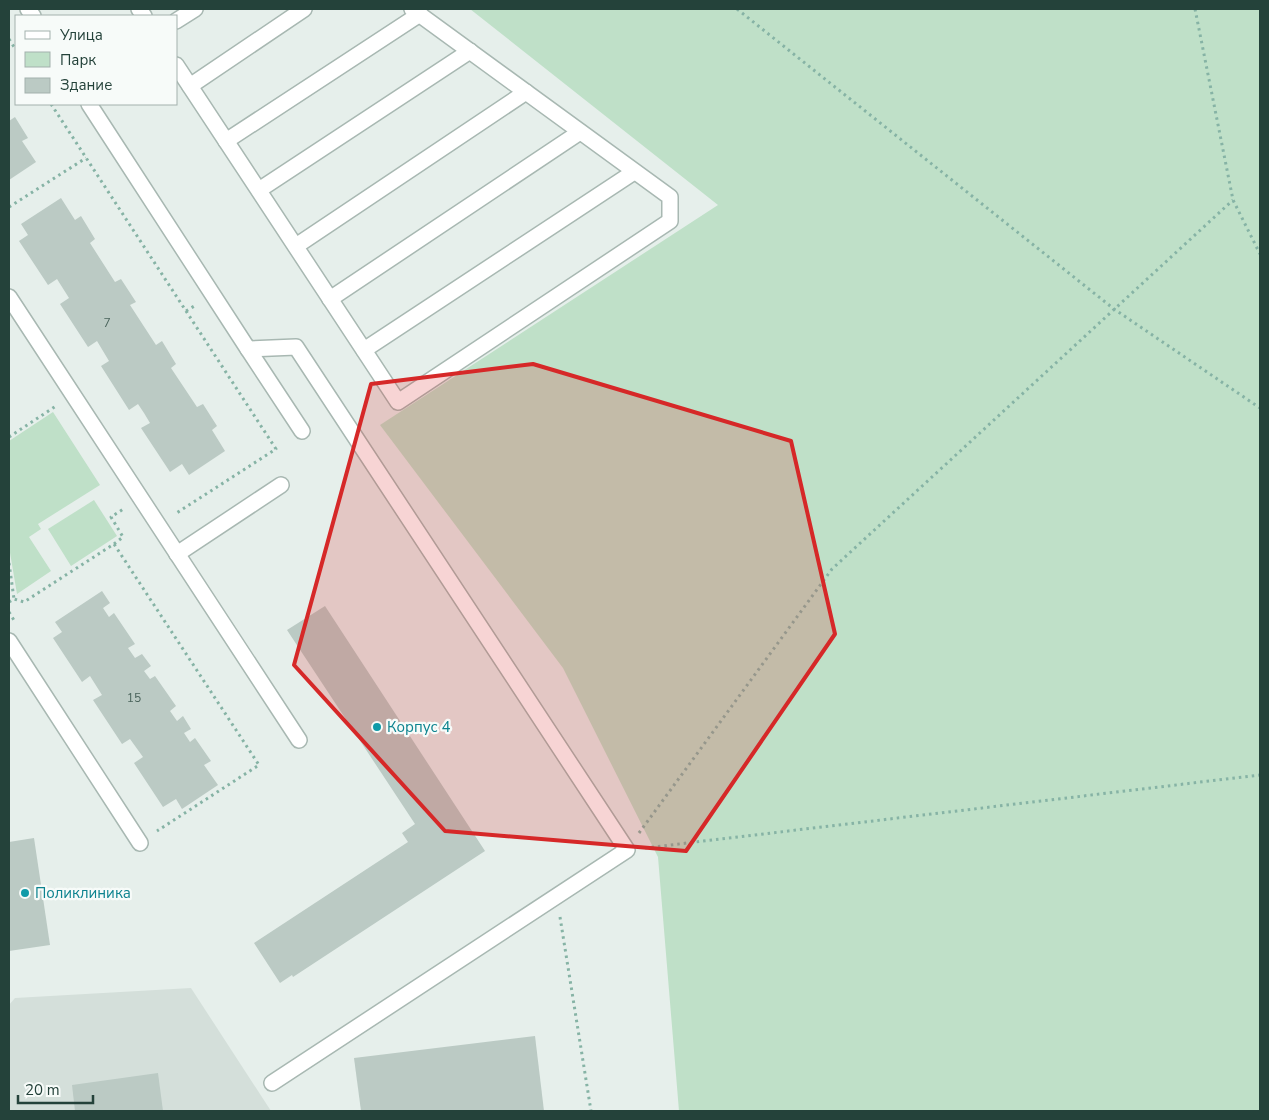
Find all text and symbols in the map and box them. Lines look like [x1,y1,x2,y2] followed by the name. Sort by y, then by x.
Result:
[15,15,178,105] legend
[59,25,103,45] text: Улица
[60,50,96,70] text: Парк
[60,75,112,95] text: Здание
[103,315,111,331] house number: 7
[127,690,141,706] house number: 15
[387,717,450,737] place label: Корпус 4
[371,721,383,733] marker: Корпус 4
[35,883,131,903] place label: Поликлиника
[19,887,31,899] marker: Поликлиника
[18,1072,92,1104] scale bar
[25,1080,60,1100] text: 20 m

